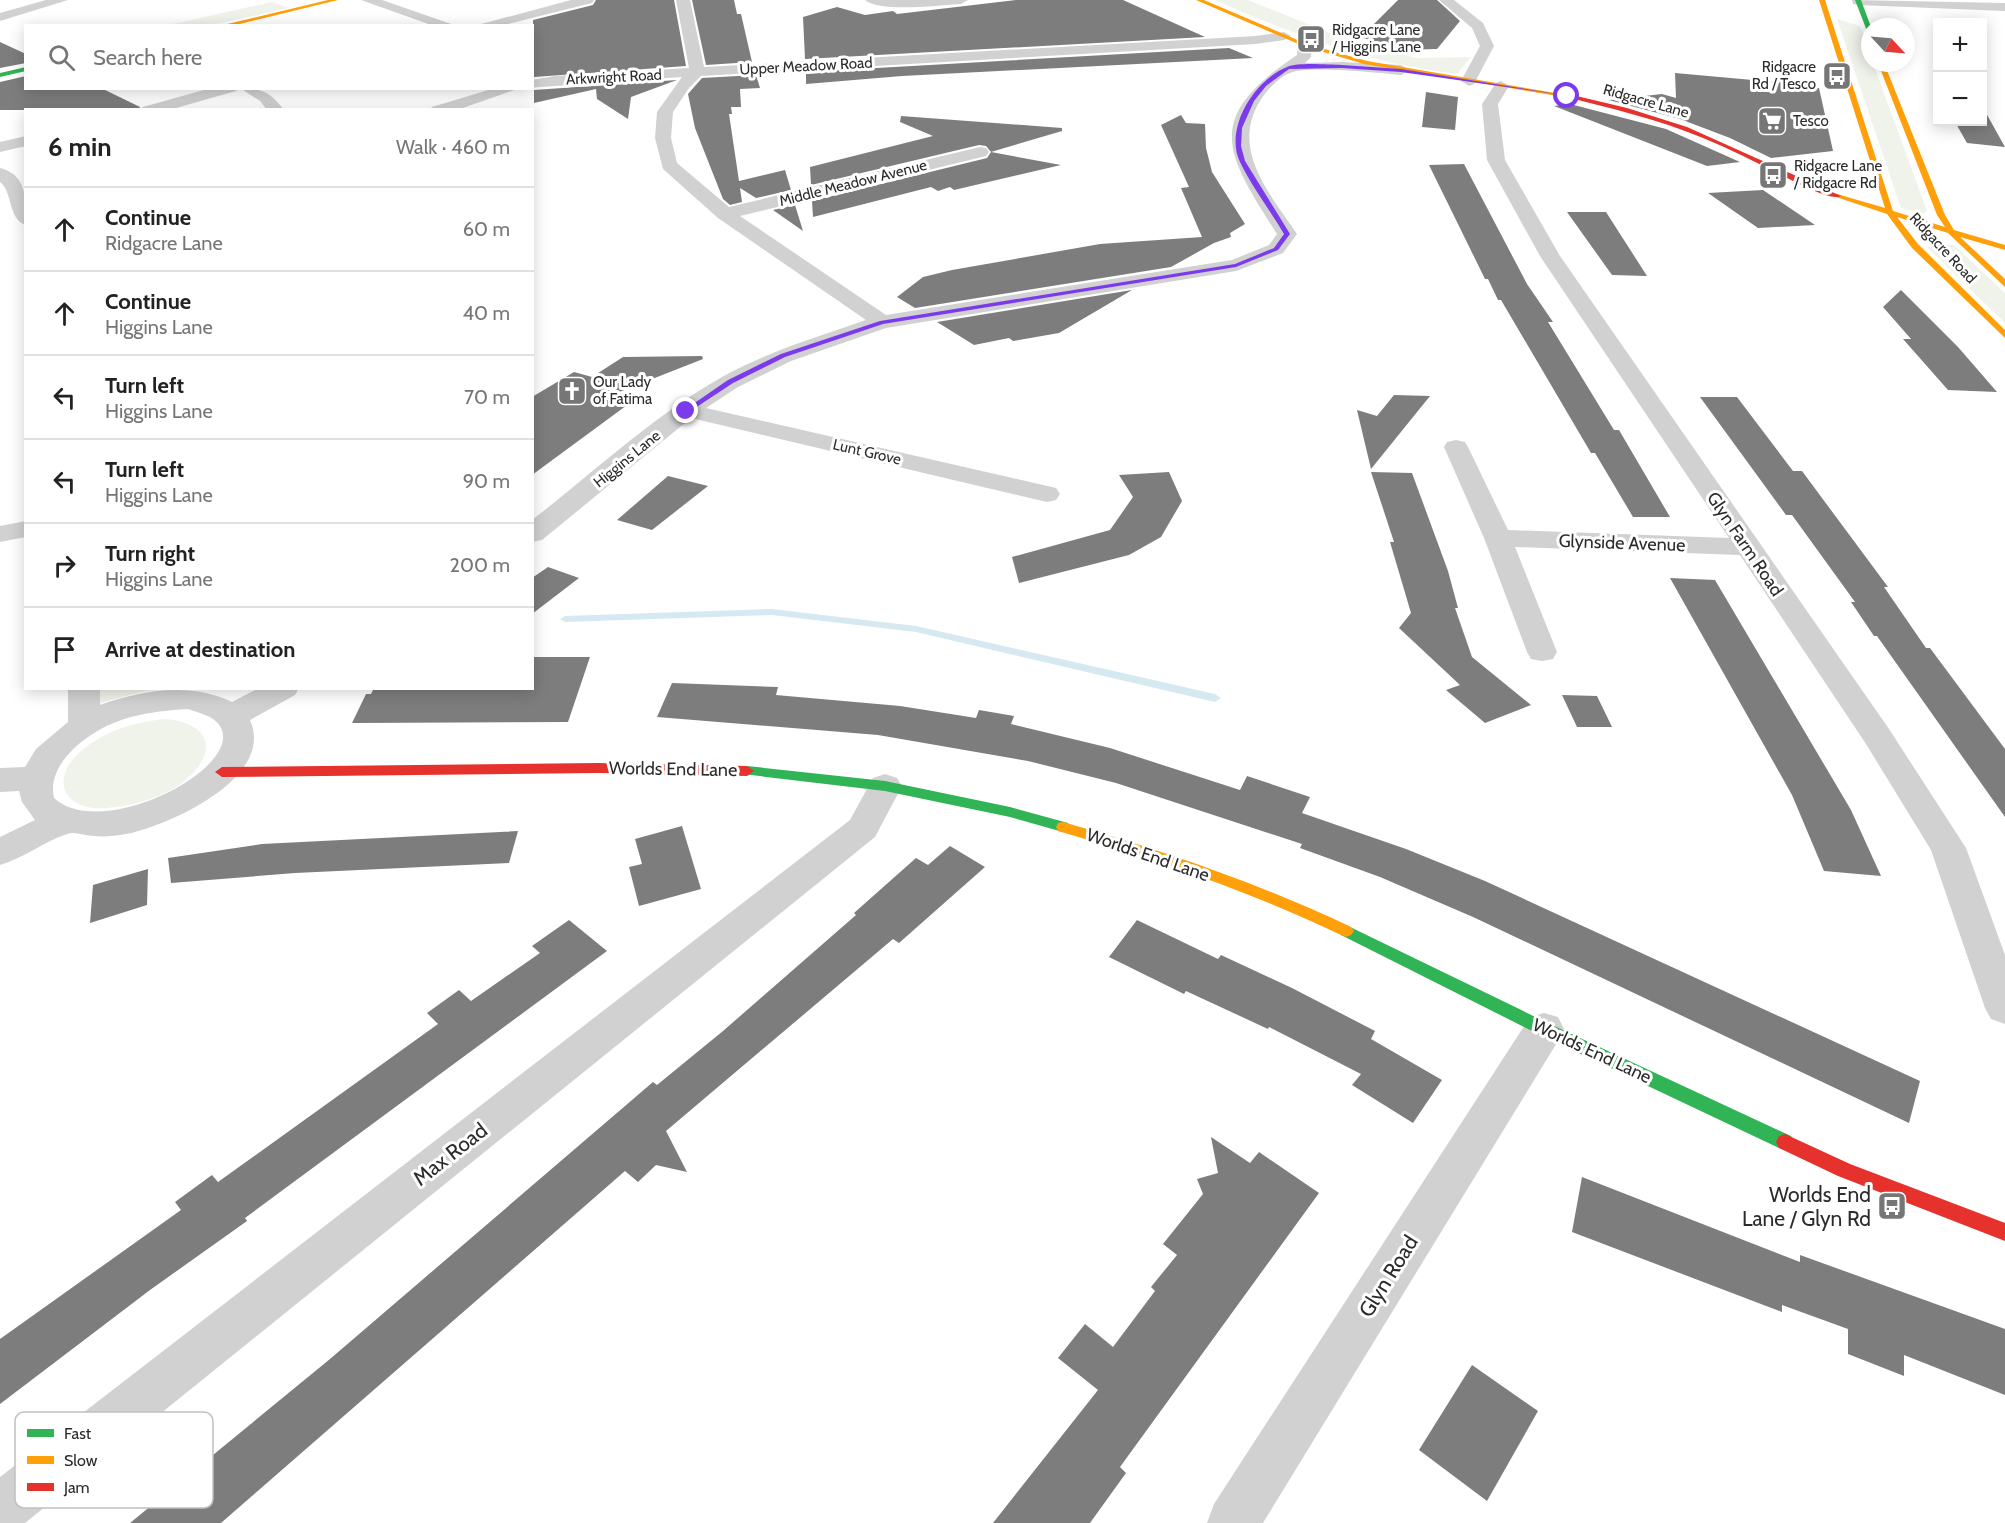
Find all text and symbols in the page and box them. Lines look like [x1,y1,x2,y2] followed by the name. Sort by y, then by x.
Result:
[1861,18,1915,72] north arrow
[1933,18,1987,126] map controls
[1933,18,1987,72] button: +
[1331,21,1421,56] place label: Ridgacre Lane / Higgins Lane
[1295,23,1327,55] bus stop icon: Ridgacre Lane / Higgins Lane
[24,24,534,90] search box
[45,41,78,74] icon: search
[93,44,202,71] text: Search here
[739,54,873,78] street label: Upper Meadow Road
[1752,58,1816,93] place label: Ridgacre Rd / Tesco
[1821,60,1853,92] bus stop icon: Ridgacre Rd / Tesco
[566,66,662,88] street label: Arkwright Road
[1933,72,1987,126] button: −
[1601,80,1691,122] street label: Ridgacre Lane
[1553,82,1579,108] route start
[1756,105,1788,137] supermarket icon: Tesco
[1793,112,1829,130] place label: Tesco
[48,131,112,163] text: 6 min
[396,135,510,159] text: Walk · 460 m
[777,156,929,210] street label: Middle Meadow Avenue
[1793,157,1883,192] place label: Ridgacre Lane / Ridgacre Rd
[1757,159,1789,191] bus stop icon: Ridgacre Lane / Ridgacre Rd
[105,204,191,231] text: Continue
[1906,209,1980,287] street label: Ridgacre Road
[48,213,81,246] icon: ahead
[463,217,510,241] text: 60 m
[105,231,223,255] text: Ridgacre Lane
[105,288,191,315] text: Continue
[48,297,81,330] icon: ahead
[462,301,510,325] text: 40 m
[105,315,213,339] text: Higgins Lane
[105,372,184,399] text: Turn left
[593,373,653,408] place label: Our Lady of Fatima
[556,375,588,407] church icon: Our Lady of Fatima
[48,381,81,414] icon: left
[464,385,510,409] text: 70 m
[672,397,698,423] route end
[105,399,213,423] text: Higgins Lane
[590,426,664,491] street label: Higgins Lane
[831,435,903,469] street label: Lunt Grove
[105,456,184,483] text: Turn left
[48,465,81,498] icon: left
[463,469,510,493] text: 90 m
[105,483,213,507] text: Higgins Lane
[1702,488,1788,600] street label: Glyn Farm Road
[1558,530,1686,556] street label: Glynside Avenue
[105,540,195,567] text: Turn right
[48,549,81,582] icon: right
[450,553,510,577] text: 200 m
[105,567,213,591] text: Higgins Lane
[48,633,81,666] icon: arrive
[105,636,295,663] text: Arrive at destination
[609,757,737,781] street label: Worlds End Lane
[1084,824,1212,886] street label: Worlds End Lane
[1529,1014,1655,1088] street label: Worlds End Lane
[408,1117,492,1191] street label: Max Road
[1742,1182,1871,1231] place label: Worlds End Lane / Glyn Rd
[1876,1190,1908,1222] bus stop icon: Worlds End Lane / Glyn Rd
[1353,1231,1423,1321] street label: Glyn Road
[15,1412,213,1508] legend
[64,1424,92,1443] text: Fast
[64,1451,98,1470] text: Slow
[63,1478,90,1497] text: Jam

